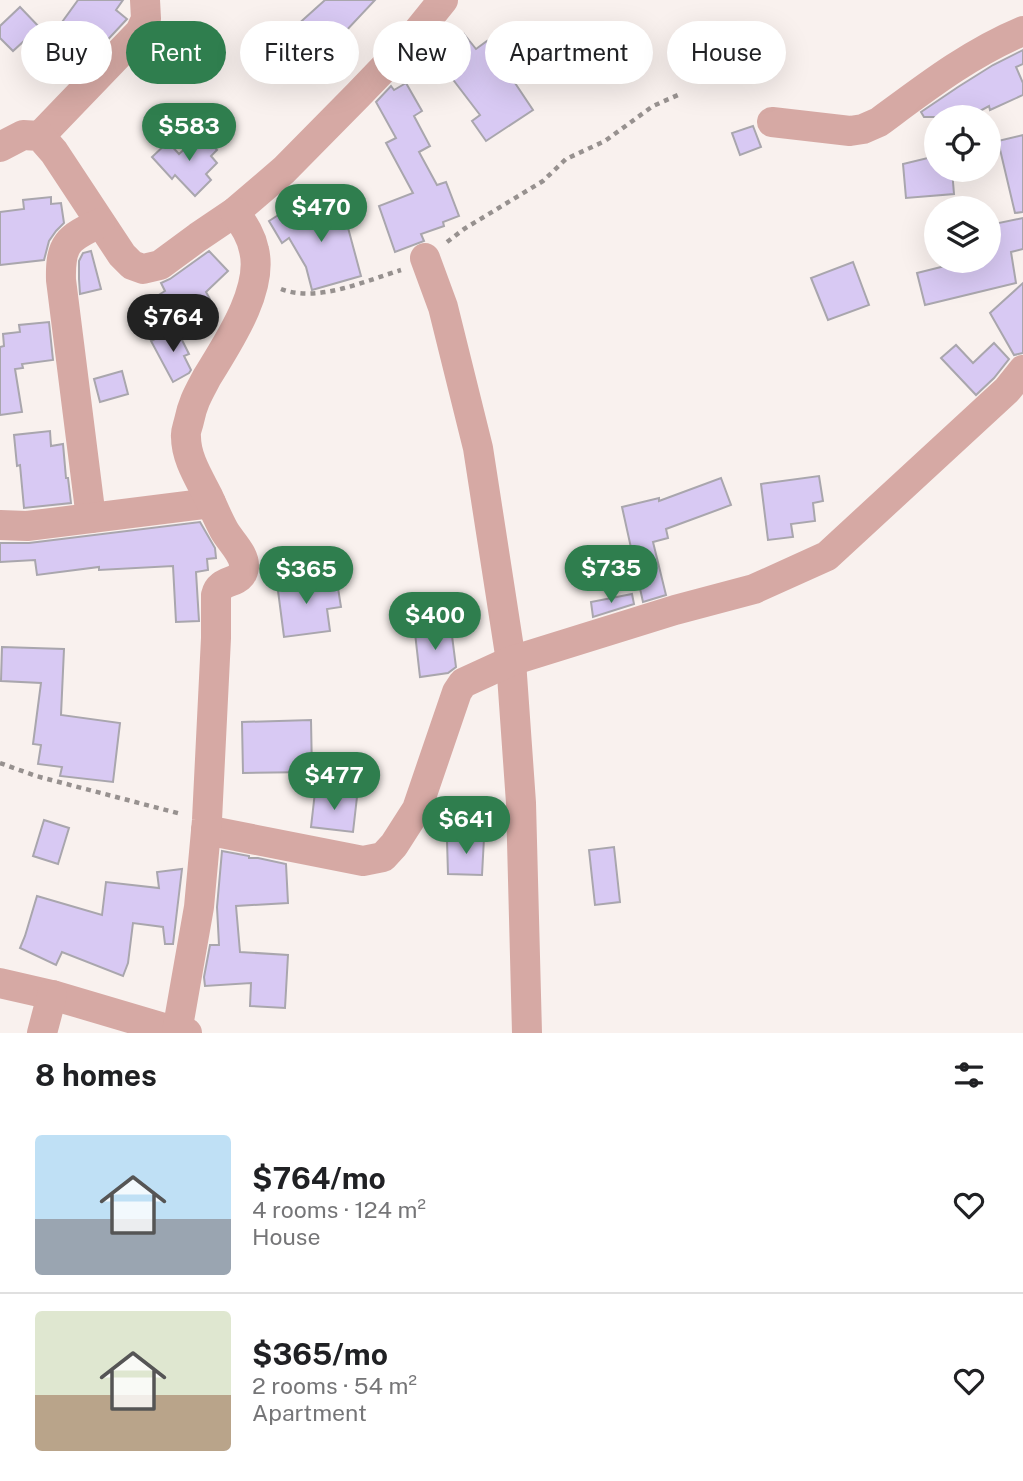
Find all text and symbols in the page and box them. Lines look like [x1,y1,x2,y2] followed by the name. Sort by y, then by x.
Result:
[21,21,112,84] chip: Buy
[126,21,226,84] chip: Rent
[240,21,359,84] chip: Filters
[373,21,471,84] chip: New
[485,21,653,84] chip: Apartment
[667,21,786,84] chip: House
[148,104,230,163] pin: $583
[924,105,1001,273] map controls
[924,105,1001,182] button: locate
[158,112,220,139] text: $583
[280,184,362,244] pin: $470
[291,193,351,220] text: $470
[924,196,1001,273] button: layers
[132,294,214,354] pin: $764
[143,303,203,330] text: $764
[265,546,347,606] pin: $365
[570,546,652,605] pin: $735
[581,554,641,581] text: $735
[275,555,337,582] text: $365
[394,592,476,652] pin: $400
[405,601,465,628] text: $400
[293,752,375,812] pin: $477
[304,761,364,788] text: $477
[425,796,507,856] pin: $641
[438,805,494,832] text: $641
[950,1056,988,1094] icon: filters
[35,1057,157,1093] text: 8 homes
[252,1160,386,1196] text: $764/mo
[91,1163,175,1247] icon: home
[950,1186,988,1224] icon: heart
[252,1196,426,1223] text: 4 rooms · 124 m²
[252,1223,320,1250] text: House
[252,1336,388,1372] text: $365/mo
[91,1339,175,1423] icon: home
[950,1362,988,1400] icon: heart
[252,1372,417,1399] text: 2 rooms · 54 m²
[252,1399,367,1426] text: Apartment

